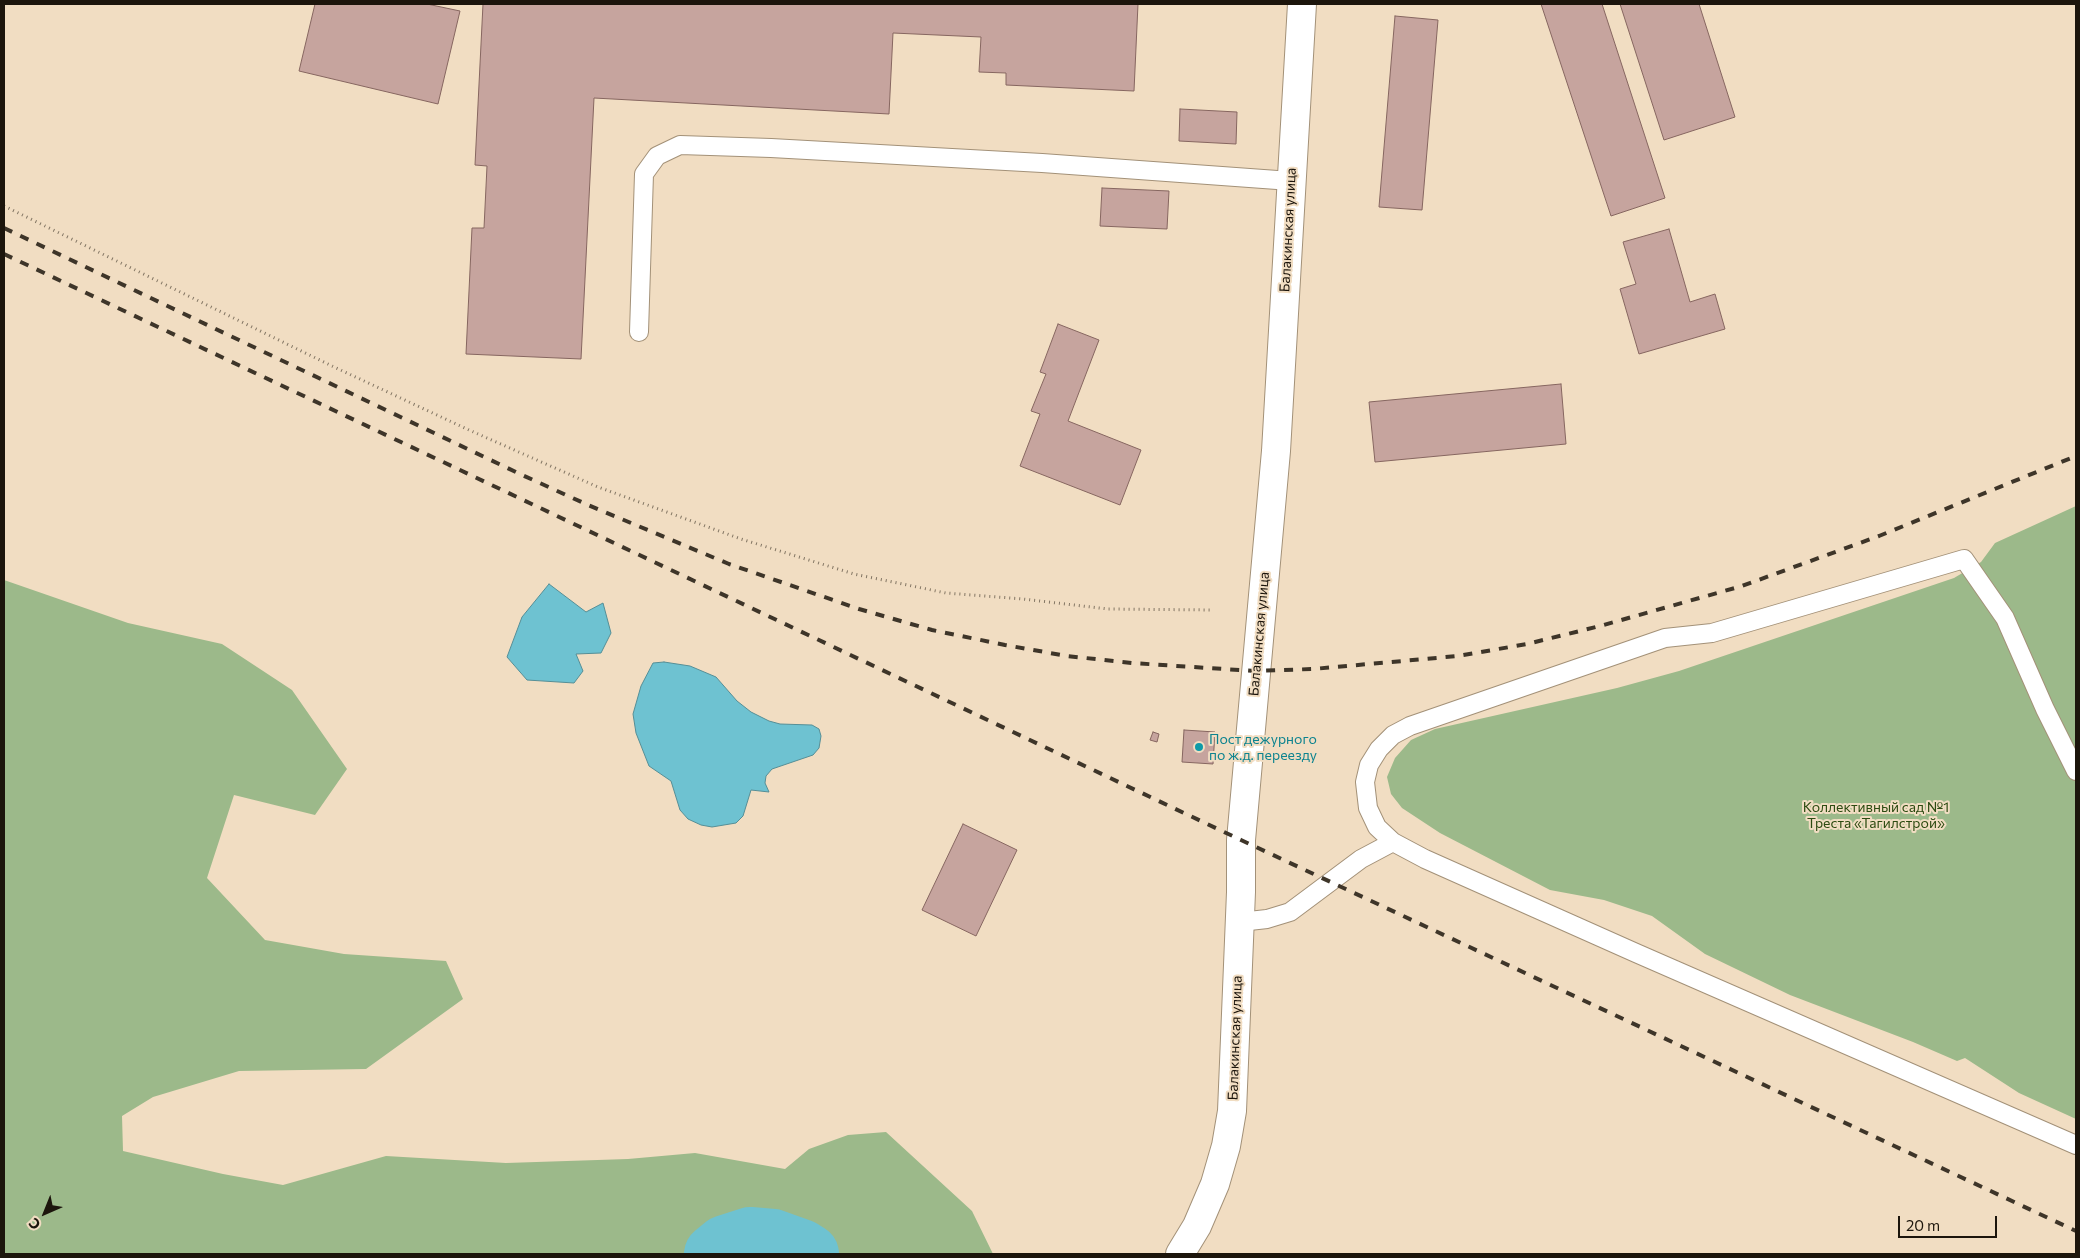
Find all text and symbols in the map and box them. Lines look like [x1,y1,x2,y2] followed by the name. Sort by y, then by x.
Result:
[1276,167,1300,293] street label: Балакинская улица
[1245,571,1273,697] street label: Балакинская улица
[1209,731,1317,764] place label: Пост дежурного по ж.д. переезду
[1193,741,1205,753] marker: Пост дежурного по ж.д. переезду
[1803,799,1949,832] park label: Коллективный сад №1 Треста «Тагилстрой»
[1224,975,1246,1101] street label: Балакинская улица
[20,1188,70,1238] north arrow
[1900,1206,1999,1238] scale bar
[25,1215,44,1234] text: С
[1906,1216,1940,1234] text: 20 m

